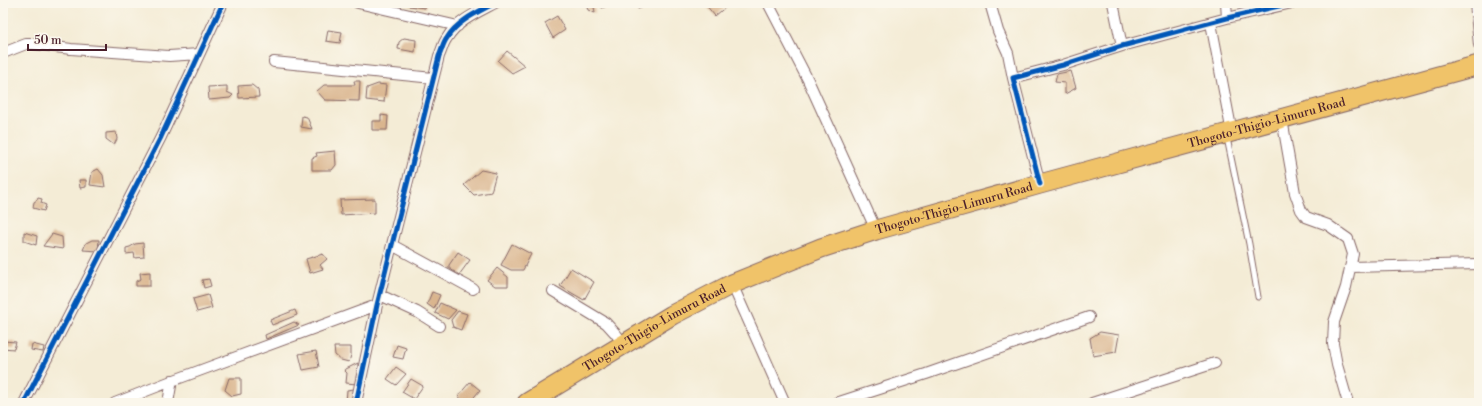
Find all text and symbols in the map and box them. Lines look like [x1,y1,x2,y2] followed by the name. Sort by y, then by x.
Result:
[28,26,106,52] scale bar
[34,33,62,48] text: 50 m
[1186,95,1347,152] street label: Thogoto-Thigio-Limuru Road
[874,179,1035,238] street label: Thogoto-Thigio-Limuru Road
[580,281,729,375] street label: Thogoto-Thigio-Limuru Road

